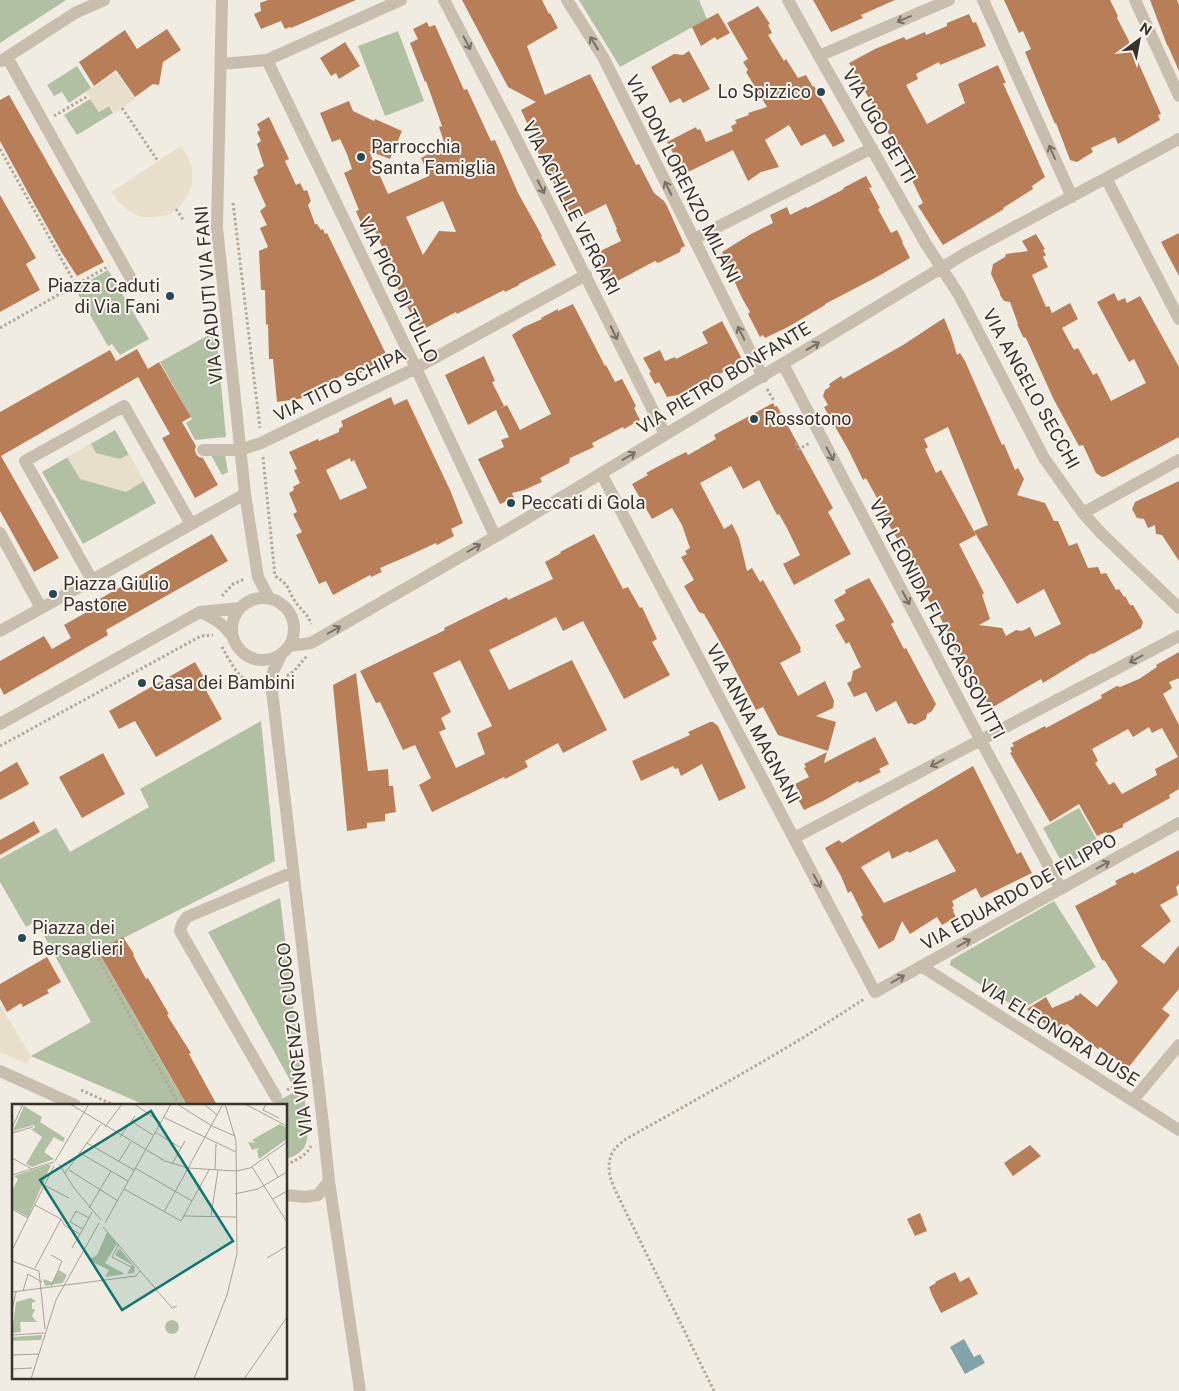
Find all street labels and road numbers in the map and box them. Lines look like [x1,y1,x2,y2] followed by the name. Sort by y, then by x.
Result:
[838,65,921,187] street label: VIA UGO BETTI
[622,71,745,286] street label: VIA DON LORENZO MILANI
[518,117,624,298] street label: VIA ACHILLE VERGARI
[190,205,227,385] street label: VIA CADUTI VIA FANI
[354,213,443,366] street label: VIA PICO DI TULLO
[979,305,1084,472] street label: VIA ANGELO SECCHI
[633,317,815,438] street label: VIA PIETRO BONFANTE
[270,343,410,426] street label: VIA TITO SCHIPA
[865,495,1010,742] street label: VIA LEONIDA FLASCASSOVITTI
[702,640,804,807] street label: VIA ANNA MAGNANI
[917,829,1120,954] street label: VIA EDUARDO DE FILIPPO
[272,941,317,1137] street label: VIA VINCENZO CUOCO
[975,975,1143,1090] street label: VIA ELEONORA DUSE

